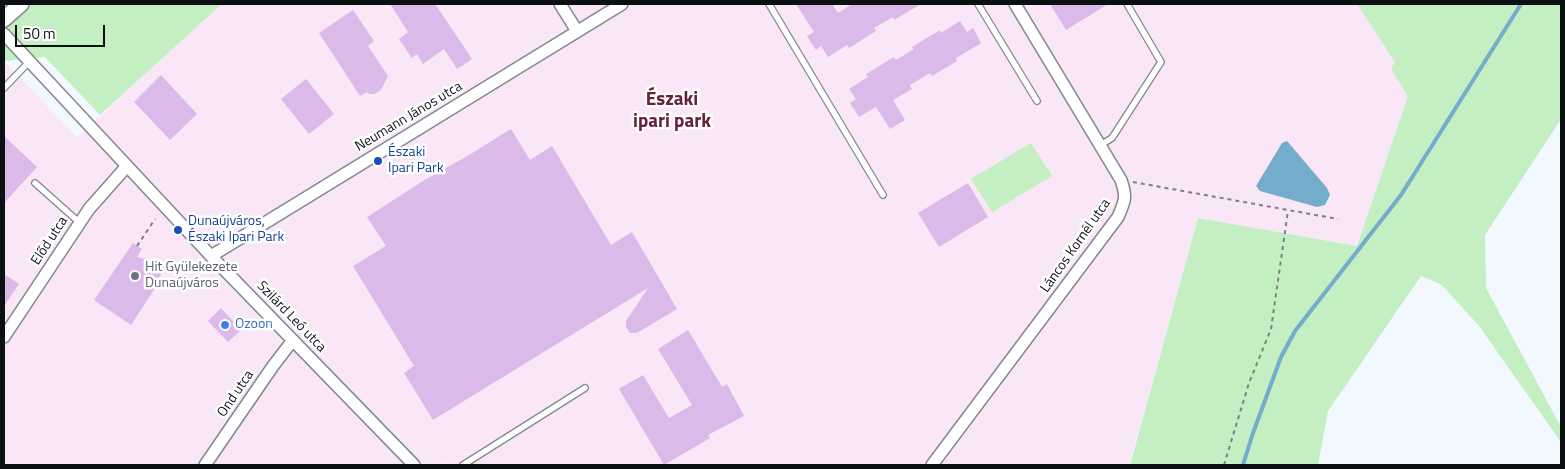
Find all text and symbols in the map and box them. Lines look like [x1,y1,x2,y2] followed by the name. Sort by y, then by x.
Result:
[18,15,108,47] scale bar
[23,22,56,45] text: 50 m
[352,78,466,156] street label: Neumann János utca
[633,89,711,133] district label: Északi ipari park
[388,145,444,178] place label: Északi Ipari Park
[372,155,384,167] marker: Északi Ipari Park
[1037,196,1115,296] street label: Láncos Kornél utca
[28,214,72,268] street label: Előd utca
[188,214,284,246] place label: Dunaújváros, Északi Ipari Park
[172,224,184,236] marker: Dunaújváros, Északi Ipari Park
[145,260,237,292] place label: Hit Gyülekezete Dunaújváros
[129,270,141,282] marker: Hit Gyülekezete Dunaújváros
[253,278,329,356] street label: Szilárd Leó utca
[235,317,273,333] place label: Ozoon
[219,319,231,331] marker: Ozoon
[214,367,258,421] street label: Ond utca

